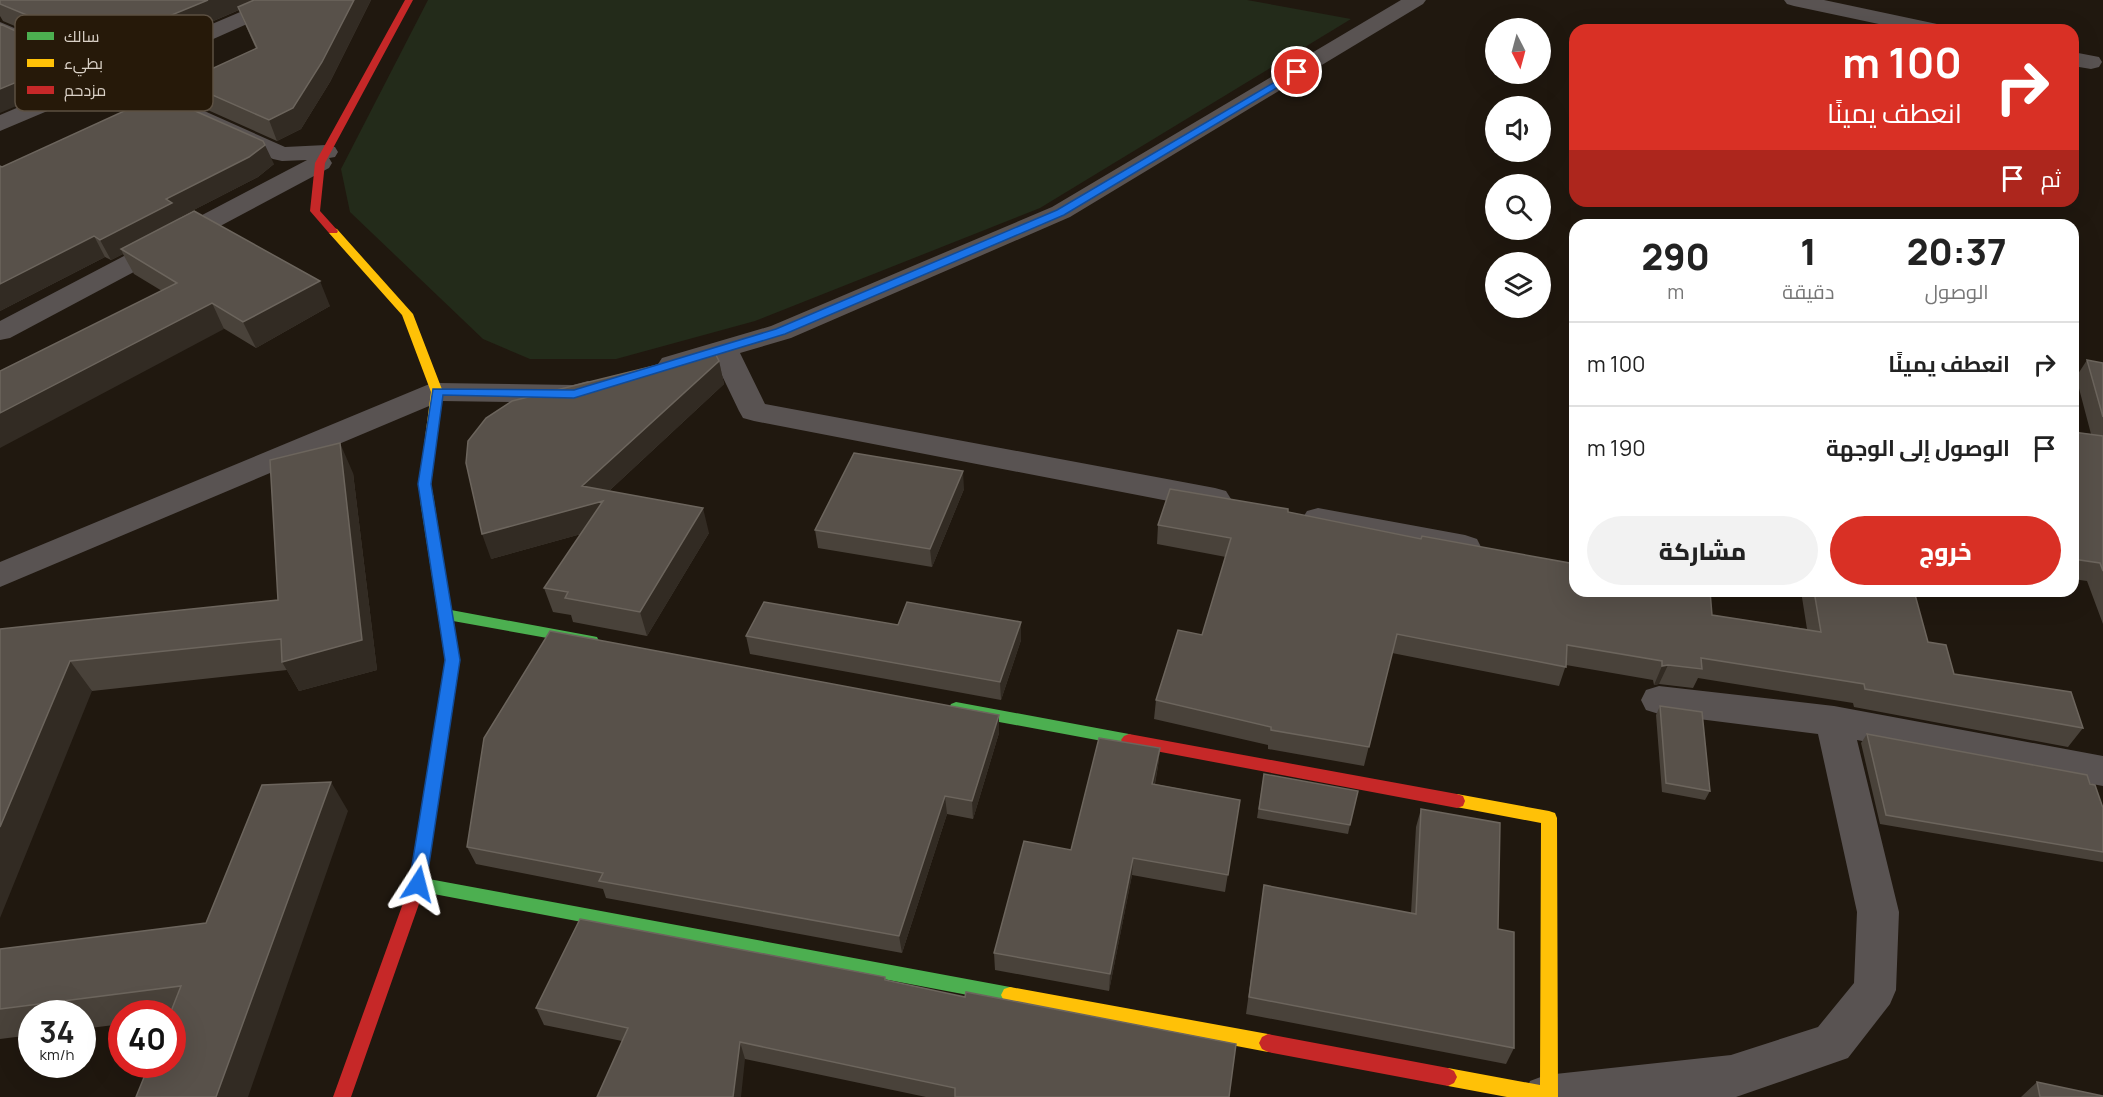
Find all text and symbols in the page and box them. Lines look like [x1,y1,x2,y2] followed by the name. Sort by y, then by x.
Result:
[15,15,213,111] legend
[1485,18,1551,84] north arrow
[1485,18,1551,318] map controls
[64,25,99,47] text: سالك
[1842,33,1962,91] text: 100 m
[1271,46,1322,97] pin
[1983,48,2061,126] icon: right
[64,52,103,77] text: بطيء
[1280,55,1313,88] icon: arrive
[64,79,106,102] text: مزدحم
[1827,94,1962,131] text: انعطف يمينًا
[1485,96,1551,162] button: sound
[1996,162,2029,195] icon: arrive
[2041,164,2061,194] text: ثم
[1485,174,1551,240] button: search
[1800,227,1817,276] text: 1
[1907,227,2007,276] text: 20:37
[1641,232,1710,281] text: 290
[1485,252,1551,318] button: layers
[1667,278,1684,305] text: m
[1782,278,1834,305] text: دقيقة
[1925,278,1989,305] text: الوصول
[2028,348,2061,381] icon: right
[1587,349,1645,379] text: 100 m
[1888,349,2010,379] text: انعطف يمينًا
[2028,432,2061,465] icon: arrive
[1587,433,1646,463] text: 190 m
[1826,433,2010,463] text: الوصول إلى الوجهة
[1587,516,1818,585] button: مشاركة
[1830,516,2061,585] button: خروج
[386,852,450,916] position arrow
[108,1000,186,1078] speed limit sign: 40
[39,1011,75,1052] text: 34
[40,1044,74,1065] text: km/h

